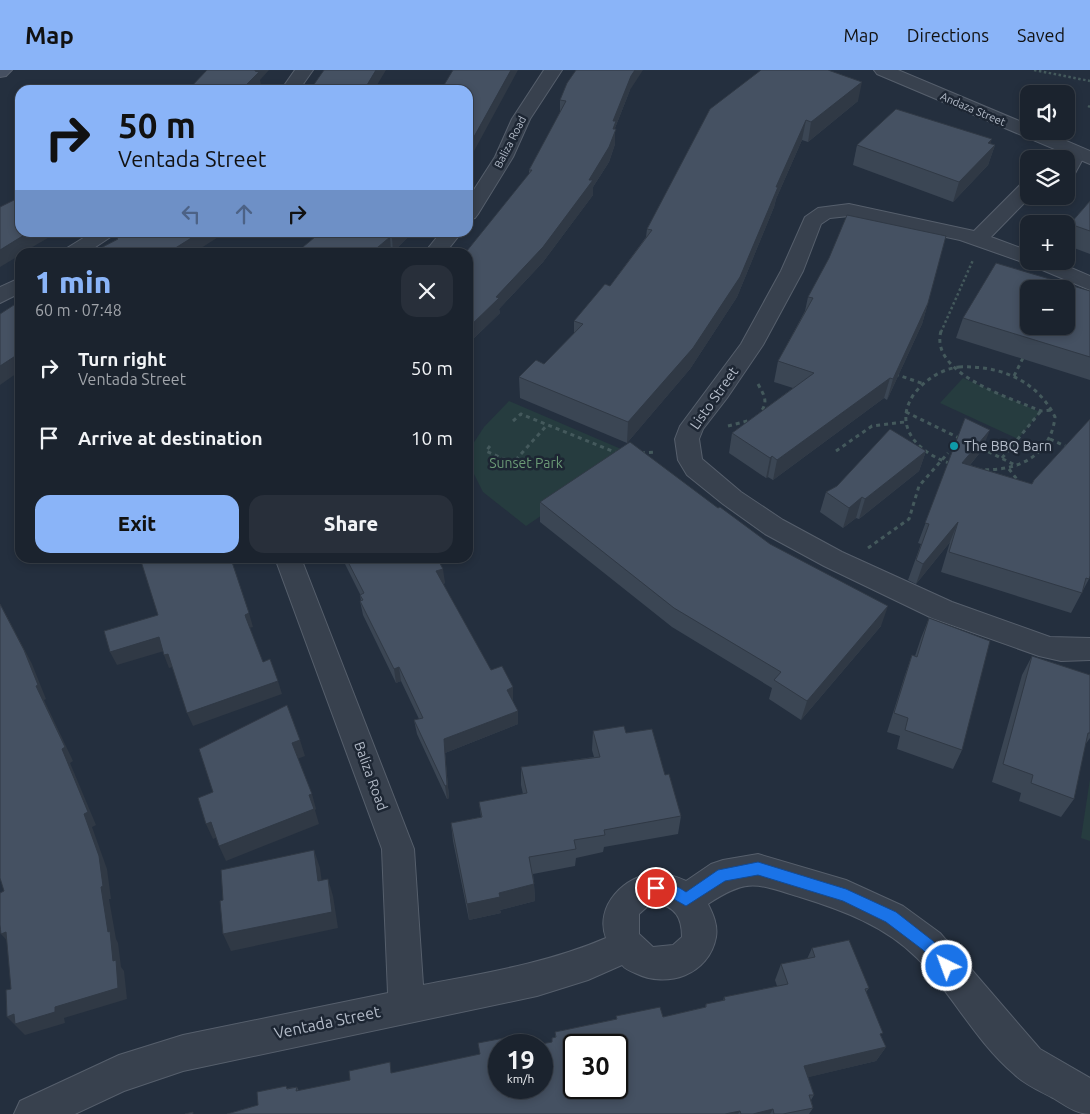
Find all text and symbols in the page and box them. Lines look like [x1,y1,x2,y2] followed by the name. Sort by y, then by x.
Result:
[25,22,74,49] text: Map
[843,25,879,45] text: Map
[907,25,989,45] text: Directions
[1017,25,1065,45] text: Saved
[1020,85,1075,335] map controls
[1020,85,1075,140] button: sound
[939,90,1008,128] street label: Andaza Street
[35,105,100,170] icon: right
[118,105,196,145] text: 50 m
[492,114,528,170] street label: Baliza Road
[118,146,266,171] text: Ventada Street
[1020,150,1075,205] button: layers
[177,200,205,228] icon: left
[230,200,258,228] icon: ahead
[283,200,311,228] icon: right
[1020,215,1075,270] button: +
[35,265,111,299] text: 1 min
[401,265,453,317] button: close
[1020,280,1075,335] button: −
[35,301,122,319] text: 60 m · 07:48
[78,348,166,370] text: Turn right
[35,354,63,382] icon: right
[411,357,453,379] text: 50 m
[687,363,742,432] street label: Listo Street
[78,370,186,388] text: Ventada Street
[35,424,63,452] icon: arrive
[78,427,263,449] text: Arrive at destination
[411,427,453,449] text: 10 m
[964,438,1052,454] place label: The BBQ Barn
[948,440,960,452] marker: The BBQ Barn
[489,455,563,471] park label: Sunset Park
[35,495,239,553] button: Exit
[249,495,453,553] button: Share
[351,739,391,813] street label: Baliza Road
[635,867,677,909] pin
[642,874,670,902] icon: arrive
[920,939,972,991] position arrow
[272,1002,382,1042] street label: Ventada Street
[563,1034,628,1099] speed limit sign: 30
[506,1046,535,1074] text: 19
[507,1072,534,1085] text: km/h

